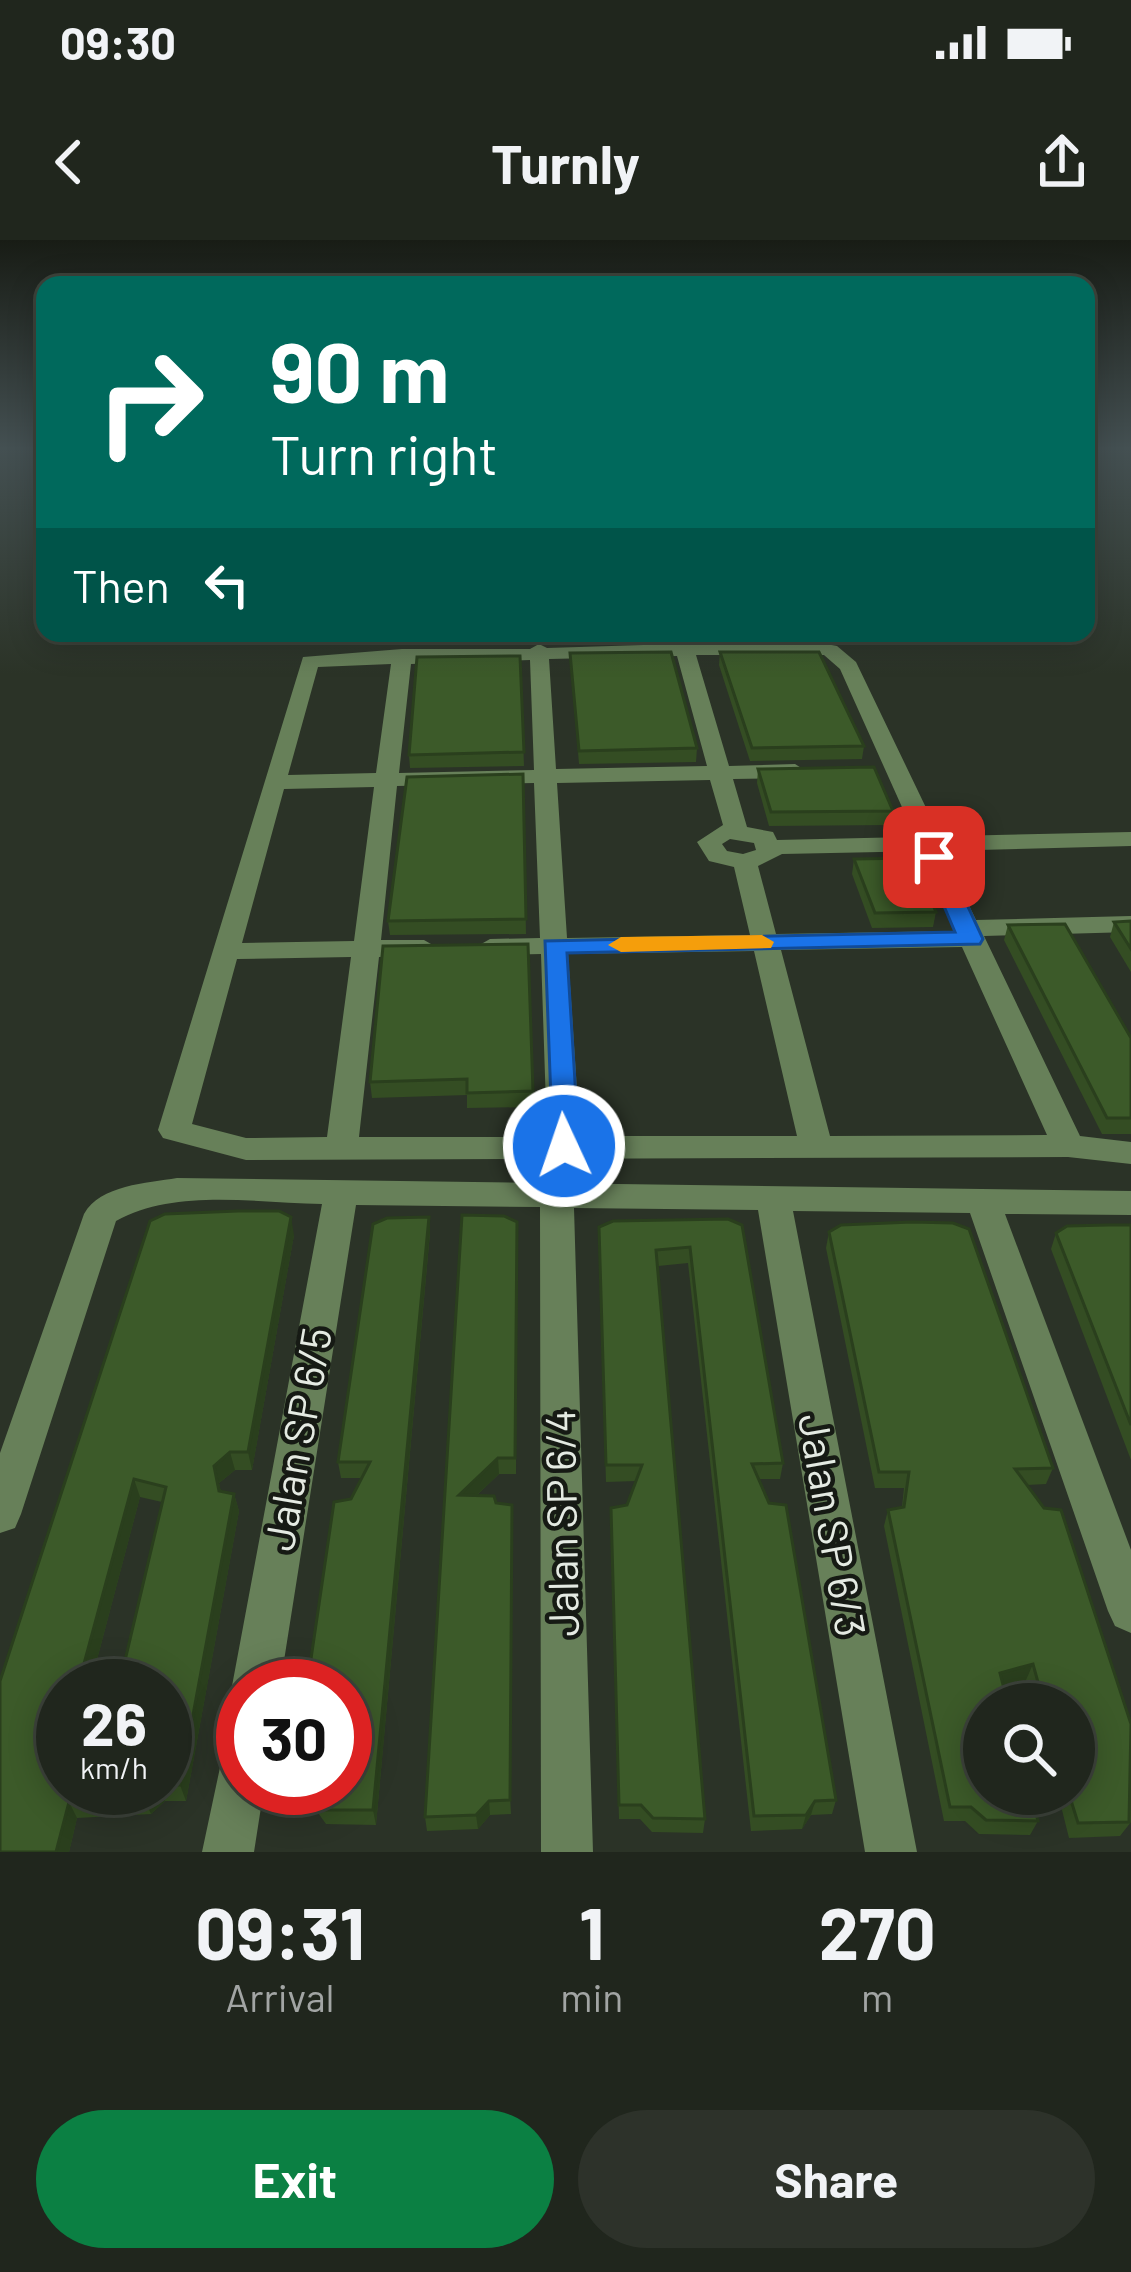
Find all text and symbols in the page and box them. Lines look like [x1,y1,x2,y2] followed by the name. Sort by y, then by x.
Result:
[60,15,176,69] text: 09:30
[36,129,102,195] icon: back
[1029,129,1095,195] icon: share
[491,130,640,195] text: Turnly
[270,319,449,420] text: 90 m
[72,324,228,480] icon: right
[270,421,498,486] text: Turn right
[194,552,260,618] icon: left
[72,558,170,612] text: Then
[883,806,985,908] pin
[901,824,967,890] icon: arrive
[501,1083,627,1209] position arrow
[252,1323,340,1554] street label: Jalan SP 6/5
[533,1409,587,1637] street label: Jalan SP 6/4
[790,1409,878,1640] street label: Jalan SP 6/3
[216,1659,372,1815] speed limit sign: 30
[963,1683,1095,1815] map controls
[963,1683,1095,1815] button: search
[81,1686,147,1758] text: 26
[80,1749,148,1785] text: km/h
[195,1888,365,1974] text: 09:31
[579,1888,605,1974] text: 1
[819,1888,936,1974] text: 270
[226,1973,335,2020] text: Arrival
[560,1973,623,2020] text: min
[861,1973,893,2020] text: m
[36,2110,554,2248] button: Exit
[578,2110,1095,2248] button: Share

